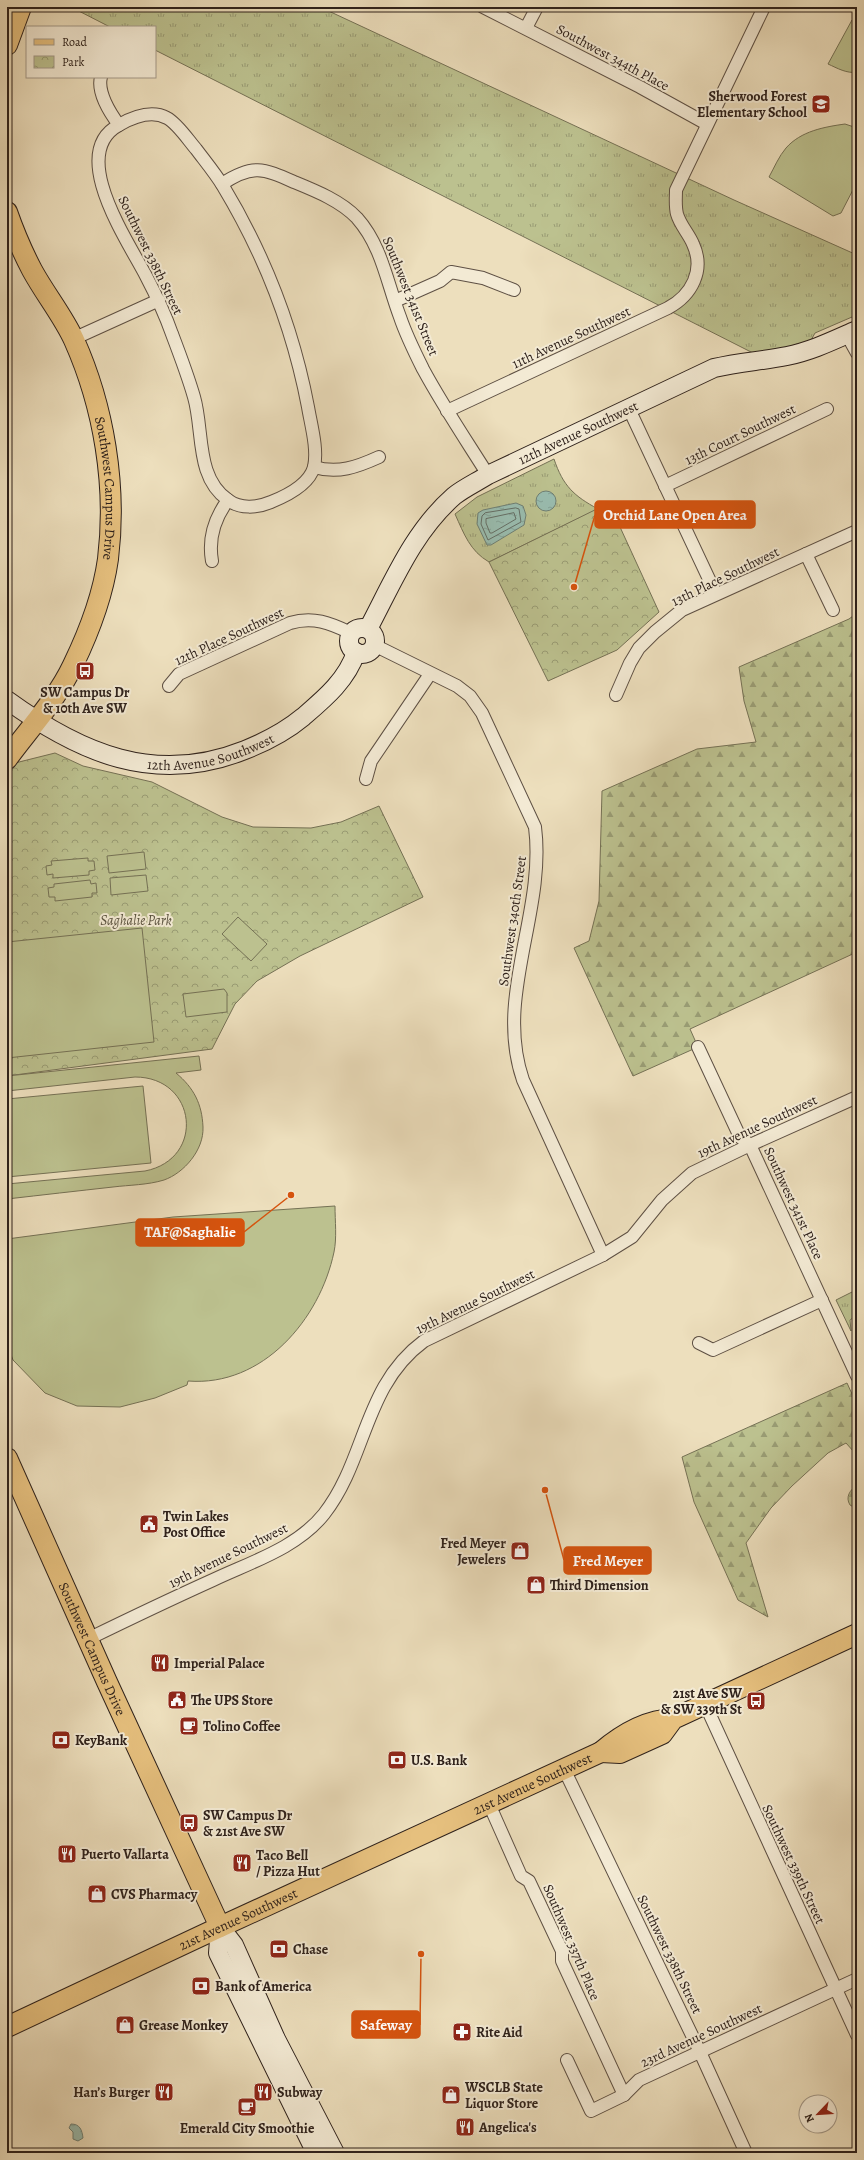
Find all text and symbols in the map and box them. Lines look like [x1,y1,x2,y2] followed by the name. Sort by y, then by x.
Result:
[553,20,673,95] street label: Southwest 344th Place
[26,26,156,78] legend
[62,34,88,50] text: Road
[62,54,85,70] text: Park
[697,87,807,122] place label: Sherwood Forest Elementary School
[810,93,832,115] school or university icon: Sherwood Forest Elementary School
[113,193,188,318] street label: Southwest 338th Street
[378,234,443,359] street label: Southwest 341st Street
[509,302,634,373] street label: 11th Avenue Southwest
[515,396,642,469] street label: 12th Avenue Southwest
[682,399,799,469] street label: 13th Court Southwest
[90,415,120,561] street label: Southwest Campus Drive
[595,501,755,528] callout: Orchid Lane Open Area
[603,505,748,525] text: Orchid Lane Open Area
[668,542,783,611] street label: 13th Place Southwest
[172,603,287,670] street label: 12th Place Southwest
[74,660,96,682] bus stop icon: SW Campus Dr & 10th Ave SW
[40,683,130,718] place label: SW Campus Dr & 10th Ave SW
[146,729,278,775] street label: 12th Avenue Southwest
[494,854,531,987] street label: Southwest 340th Street
[100,911,172,930] park label: Saghalie Park
[694,1090,821,1163] street label: 19th Avenue Southwest
[759,1144,828,1263] street label: Southwest 341st Place
[136,1219,244,1246] callout: TAF@Saghalie
[144,1222,236,1242] text: TAF@Saghalie
[413,1264,538,1339] street label: 19th Avenue Southwest
[163,1507,229,1542] place label: Twin Lakes Post Office
[138,1513,160,1535] public building icon: Twin Lakes Post Office
[166,1518,291,1593] street label: 19th Avenue Southwest
[440,1534,506,1569] place label: Fred Meyer Jewelers
[509,1540,531,1562] shop icon: Fred Meyer Jewelers
[564,1547,651,1574] callout: Fred Meyer
[573,1551,643,1571] text: Fred Meyer
[525,1574,547,1596] shop icon: Third Dimension
[550,1576,649,1595] place label: Third Dimension
[54,1579,130,1719] street label: Southwest Campus Drive
[149,1652,171,1674] restaurant icon: Imperial Palace
[174,1654,265,1673] place label: Imperial Palace
[661,1684,743,1719] place label: 21st Ave SW & SW 339th St
[166,1689,188,1711] public building icon: The UPS Store
[745,1690,767,1712] bus stop icon: 21st Ave SW & SW 339th St
[191,1691,274,1710] place label: The UPS Store
[178,1715,200,1737] cafe icon: Tolino Coffee
[203,1717,281,1736] place label: Tolino Coffee
[50,1729,72,1751] bank icon: KeyBank
[75,1731,128,1750] place label: KeyBank
[470,1748,595,1820] street label: 21st Avenue Southwest
[386,1749,408,1771] bank icon: U.S. Bank
[411,1751,468,1770] place label: U.S. Bank
[758,1801,830,1927] street label: Southwest 339th Street
[203,1806,293,1841] place label: SW Campus Dr & 21st Ave SW
[178,1812,200,1834] bus stop icon: SW Campus Dr & 21st Ave SW
[56,1843,78,1865] restaurant icon: Puerto Vallarta
[81,1845,169,1864] place label: Puerto Vallarta
[256,1846,320,1881] place label: Taco Bell / Pizza Hut
[231,1852,253,1874] restaurant icon: Taco Bell / Pizza Hut
[538,1881,605,2003] street label: Southwest 337th Place
[86,1883,108,1905] shop icon: CVS Pharmacy
[176,1884,301,1955] street label: 21st Avenue Southwest
[111,1885,198,1904] place label: CVS Pharmacy
[632,1892,707,2017] street label: Southwest 338th Street
[268,1938,290,1960] bank icon: Chase
[293,1940,329,1959] place label: Chase
[190,1975,212,1997] bank icon: Bank of America
[215,1977,312,1996] place label: Bank of America
[637,1999,765,2072] street label: 23rd Avenue Southwest
[352,2011,420,2038] callout: Safeway
[114,2014,136,2036] shop icon: Grease Monkey
[360,2015,413,2035] text: Safeway
[139,2016,228,2035] place label: Grease Monkey
[451,2021,473,2043] pharmacy icon: Rite Aid
[476,2023,523,2042] place label: Rite Aid
[464,2078,544,2113] place label: WSCLB State Liquor Store
[153,2081,175,2103] restaurant icon: Han’s Burger
[252,2081,274,2103] restaurant icon: Subway
[73,2083,150,2102] place label: Han’s Burger
[277,2083,323,2102] place label: Subway
[440,2084,462,2106] shop icon: WSCLB State Liquor Store
[798,2094,838,2134] north arrow
[236,2096,258,2118] cafe icon: Emerald City Smoothie
[801,2111,818,2125] text: N
[454,2116,476,2138] restaurant icon: Angelica's
[478,2118,537,2137] place label: Angelica's
[180,2119,315,2138] place label: Emerald City Smoothie

